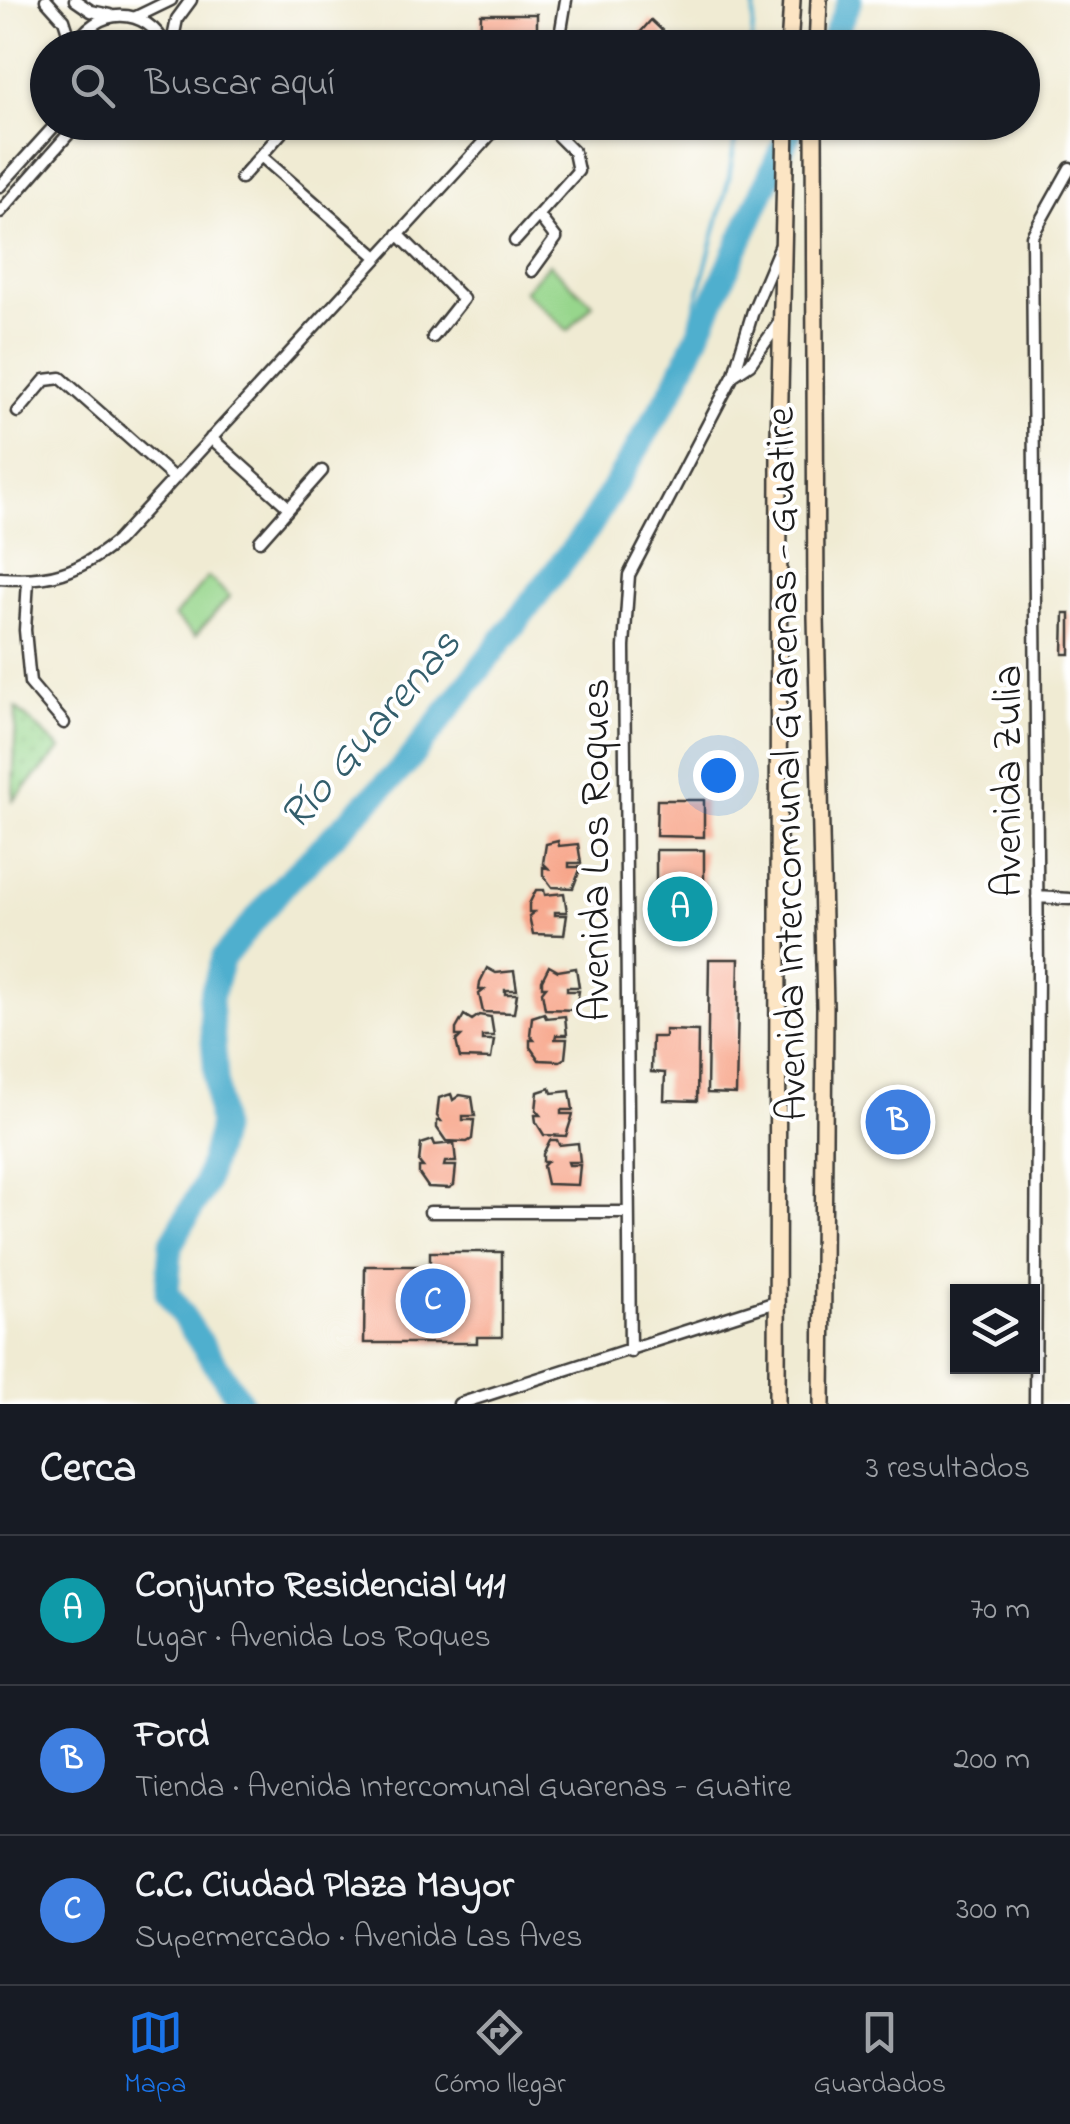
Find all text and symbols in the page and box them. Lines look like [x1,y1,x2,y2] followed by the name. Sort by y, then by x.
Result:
[30,30,1040,140] search box
[145,57,335,113] text: Buscar aquí
[65,58,120,113] icon: search
[752,406,825,1122] street label: Avenida Intercomunal Guarenas - Guatire
[265,616,479,847] water label: Río Guarenas
[979,665,1040,897] street label: Avenida Zulia
[567,678,628,1022] street label: Avenida Los Roques
[693,750,744,801] your location
[648,872,712,946] pin: A
[866,1084,930,1160] pin: B
[400,1264,466,1338] pin: C
[950,1284,1040,1374] map controls
[950,1284,1040,1374] button: layers
[40,1439,136,1500] text: Cerca
[866,1446,1030,1493] text: 3 resultados
[135,1559,506,1615] text: Conjunto Residencial 411
[63,1587,82,1634] text: A
[970,1587,1030,1634] text: 70 m
[135,1615,491,1662] text: Lugar · Avenida Los Roques
[135,1709,209,1765] text: Ford
[62,1737,83,1784] text: B
[954,1737,1030,1784] text: 200 m
[135,1765,792,1812] text: Tienda · Avenida Intercomunal Guarenas - Guatire
[135,1859,514,1915] text: C.C. Ciudad Plaza Mayor
[64,1887,81,1934] text: C
[956,1887,1030,1934] text: 300 m
[135,1915,583,1962] text: Supermercado · Avenida Las Aves
[124,2005,186,2106] tab: Mapa
[434,2005,566,2106] tab: Cómo llegar
[813,2005,946,2106] tab: Guardados

